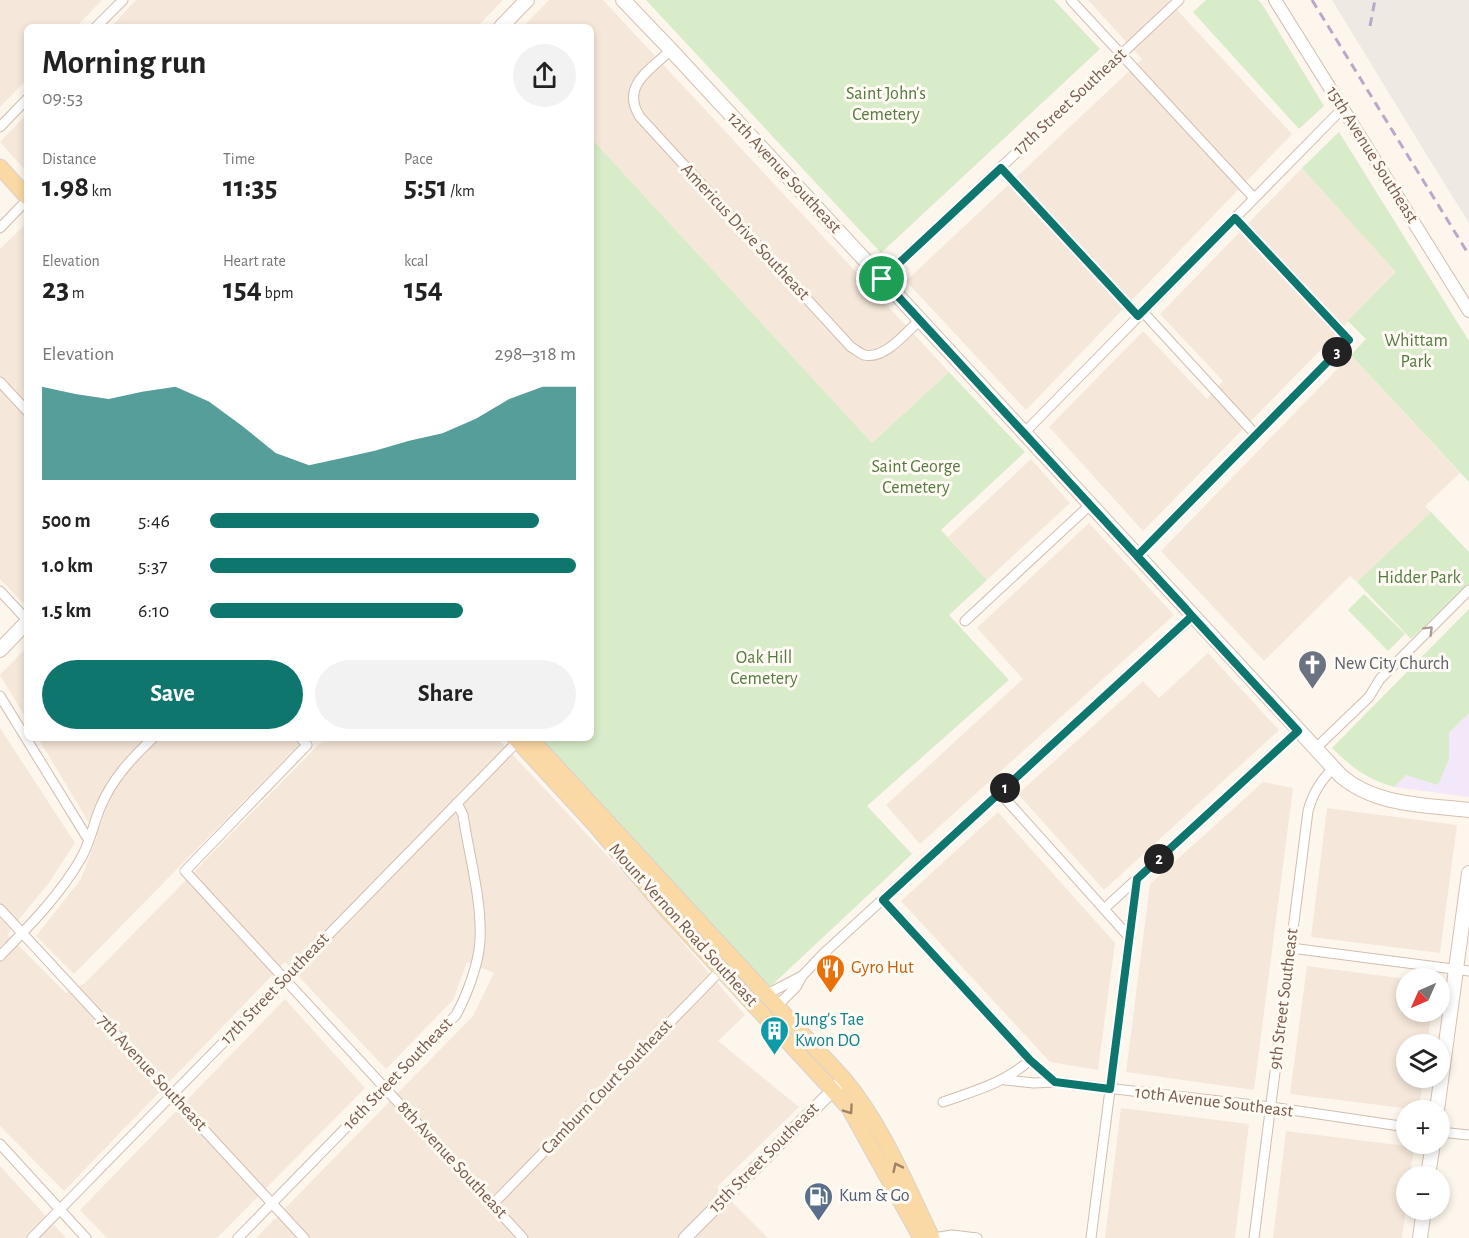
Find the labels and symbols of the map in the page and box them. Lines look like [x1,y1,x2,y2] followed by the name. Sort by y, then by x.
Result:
[1010,45,1130,159] street label: 17th Street Southeast
[1323,83,1421,227] street label: 15th Avenue Southeast
[846,85,926,124] park label: Saint John's Cemetery
[723,109,845,237] street label: 12th Avenue Southeast
[677,160,813,304] street label: Americus Drive Southeast
[856,253,907,304] pin
[1384,332,1448,371] park label: Whittam Park
[1322,337,1352,367] pin: 3
[871,458,961,497] park label: Saint George Cemetery
[1377,569,1462,587] park label: Hidder Park
[1422,627,1433,638] one-way arrow
[1297,648,1329,690] church icon: New City Church
[730,649,798,688] park label: Oak Hill Cemetery
[1334,655,1449,673] place label: New City Church
[990,773,1020,803] pin: 1
[605,840,761,1010] street label: Mount Vernon Road Southeast
[1144,844,1174,874] pin: 2
[1266,927,1302,1071] street label: 9th Street Southeast
[217,930,333,1048] street label: 17th Street Southeast
[814,952,846,994] restaurant icon: Gyro Hut
[851,959,914,977] place label: Gyro Hut
[1396,968,1450,1022] north arrow
[795,1011,864,1050] place label: Jung's Tae Kwon DO
[94,1012,210,1135] street label: 7th Avenue Southeast
[340,1014,456,1134] street label: 16th Street Southeast
[758,1014,790,1056] building icon: Jung's Tae Kwon DO
[538,1016,676,1158] street label: Camburn Court Southeast
[1134,1083,1294,1121] street label: 10th Avenue Southeast
[393,1098,511,1222] street label: 8th Avenue Southeast
[706,1099,823,1216] street label: 15th Street Southeast
[842,1103,853,1114] one-way arrow
[893,1162,905,1173] one-way arrow
[802,1180,834,1222] fuel station icon: Kum & Go
[839,1187,910,1205] place label: Kum & Go

